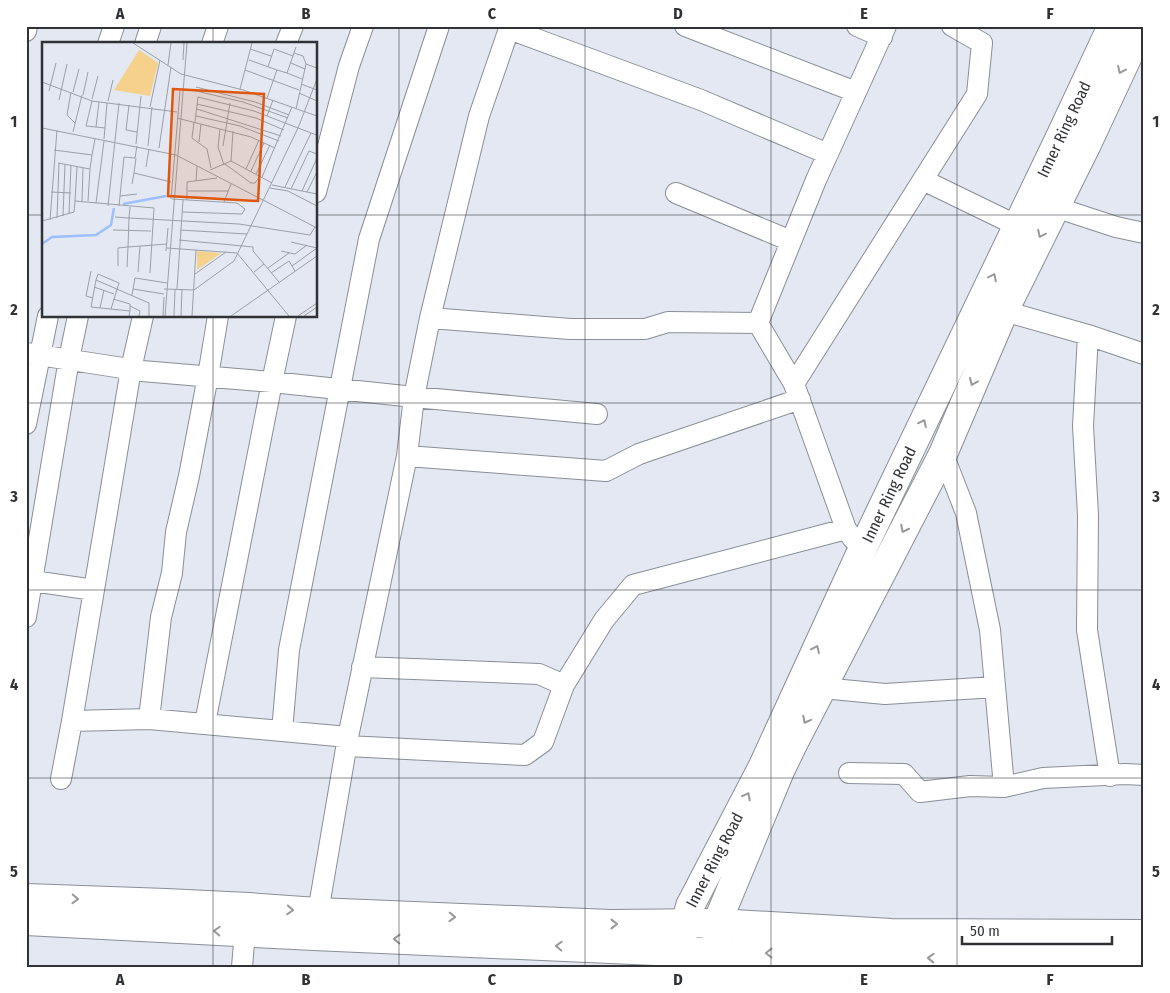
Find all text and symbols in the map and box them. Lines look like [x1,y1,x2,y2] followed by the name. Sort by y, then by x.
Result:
[115,4,125,23] text: A
[302,4,311,23] text: B
[488,4,497,23] text: C
[673,4,683,23] text: D
[860,4,868,23] text: E
[1046,4,1054,23] text: F
[42,42,318,318] inset map
[1117,65,1127,74] one-way arrow
[1033,78,1094,180] street label: Inner Ring Road
[11,112,17,131] text: 1
[1153,112,1159,131] text: 1
[1037,229,1047,238] one-way arrow
[987,273,998,282] one-way arrow
[9,300,18,319] text: 2
[1151,300,1160,319] text: 2
[969,377,980,386] one-way arrow
[917,419,927,428] one-way arrow
[858,443,920,545] street label: Inner Ring Road
[9,487,18,506] text: 3
[1151,487,1160,506] text: 3
[900,524,910,533] one-way arrow
[810,645,820,654] one-way arrow
[10,675,18,694] text: 4
[1152,675,1160,694] text: 4
[802,715,812,724] one-way arrow
[741,792,751,801] one-way arrow
[682,809,747,910] street label: Inner Ring Road
[10,862,18,881] text: 5
[1152,862,1160,881] text: 5
[72,894,79,904] one-way arrow
[286,904,294,915] one-way arrow
[448,912,456,923] one-way arrow
[962,913,1112,945] scale bar
[611,919,619,929] one-way arrow
[970,922,1000,940] text: 50 m
[213,925,221,936] one-way arrow
[393,934,401,945] one-way arrow
[555,941,563,951] one-way arrow
[765,947,773,958] one-way arrow
[927,952,935,963] one-way arrow
[115,970,125,989] text: A
[302,970,311,989] text: B
[488,970,497,989] text: C
[673,970,683,989] text: D
[860,970,868,989] text: E
[1046,970,1054,989] text: F

